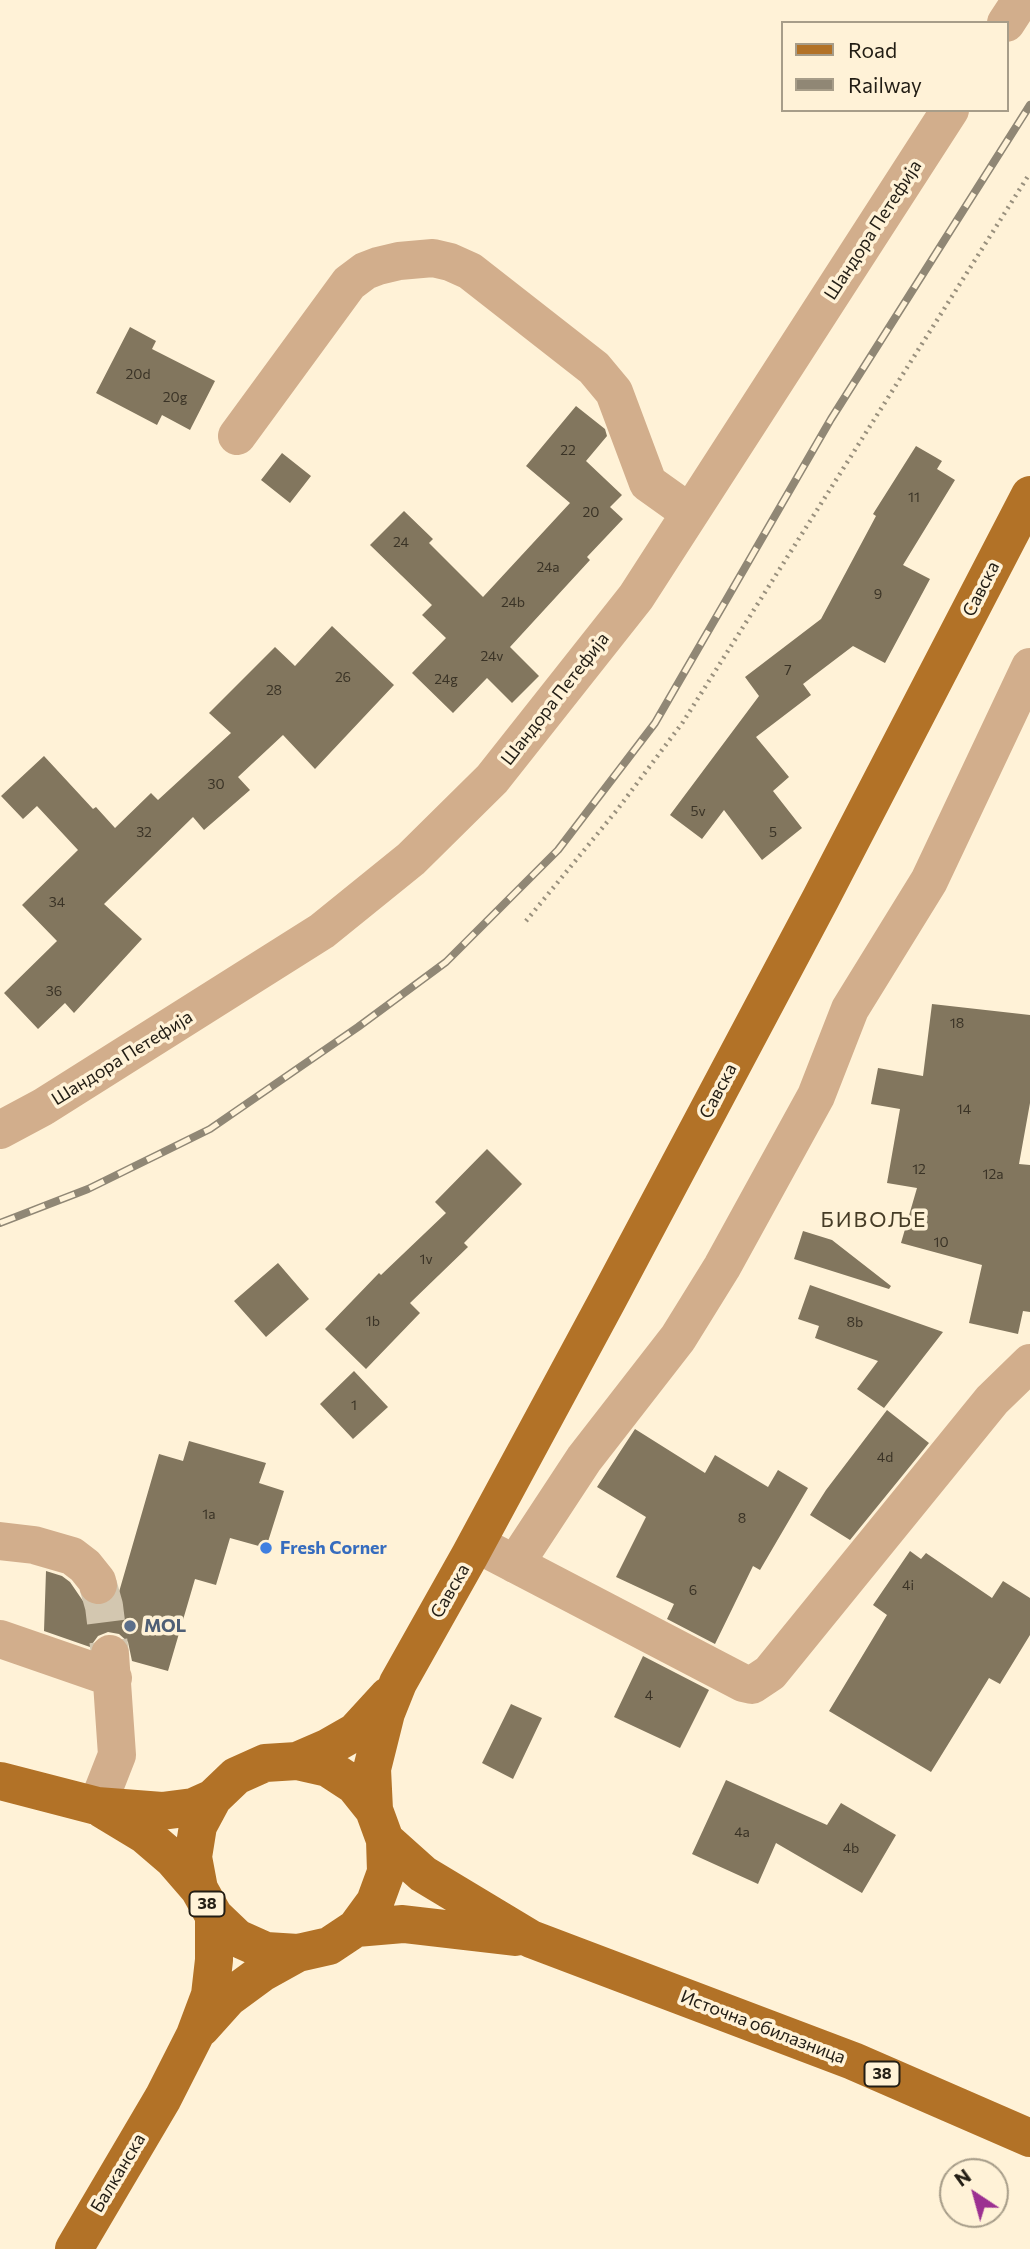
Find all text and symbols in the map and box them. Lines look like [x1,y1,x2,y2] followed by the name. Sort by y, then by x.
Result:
[782,21,1009,112] legend
[848,37,897,62] text: Road
[848,72,922,97] text: Railway
[820,156,926,304] street label: Шандора Петефија
[126,366,150,382] house number: 20d
[163,389,187,405] house number: 20g
[560,442,576,458] house number: 22
[908,489,920,505] house number: 11
[583,504,599,520] house number: 20
[393,534,409,550] house number: 24
[958,558,1004,620] street label: Савска
[536,559,560,575] house number: 24a
[874,586,882,602] house number: 9
[501,594,525,610] house number: 24b
[497,628,613,770] street label: Шандора Петефија
[481,648,503,664] house number: 24v
[784,662,792,678] house number: 7
[335,669,351,685] house number: 26
[434,671,458,687] house number: 24g
[266,682,282,698] house number: 28
[207,776,225,792] house number: 30
[690,803,706,819] house number: 5v
[136,824,152,840] house number: 32
[769,824,777,840] house number: 5
[49,894,65,910] house number: 34
[46,983,62,999] house number: 36
[48,1006,196,1110] street label: Шандора Петефија
[950,1015,964,1031] house number: 18
[695,1060,741,1122] street label: Савска
[957,1101,971,1117] house number: 14
[912,1161,926,1177] house number: 12
[982,1166,1004,1182] house number: 12a
[821,1207,927,1233] district label: БИВОЉЕ
[933,1234,949,1250] house number: 10
[419,1251,433,1267] house number: 1v
[366,1313,380,1329] house number: 1b
[847,1314,863,1330] house number: 8b
[351,1397,357,1413] house number: 1
[877,1449,893,1465] house number: 4d
[202,1506,216,1522] house number: 1a
[738,1510,746,1526] house number: 8
[280,1537,387,1559] place label: Fresh Corner
[258,1540,274,1556] marker: Fresh Corner
[426,1560,474,1622] street label: Савска
[902,1577,914,1593] house number: 4i
[689,1582,697,1598] house number: 6
[144,1615,186,1637] place label: MOL
[122,1618,138,1634] marker: MOL
[645,1687,653,1703] house number: 4
[734,1824,750,1840] house number: 4a
[843,1840,859,1856] house number: 4b
[190,1892,224,1916] road number: 38
[677,1986,849,2068] street label: Источна обилазница
[864,2062,900,2086] road number: 38
[86,2130,150,2216] street label: Балканска
[939,2158,1009,2228] north arrow
[950,2164,975,2191] text: N

